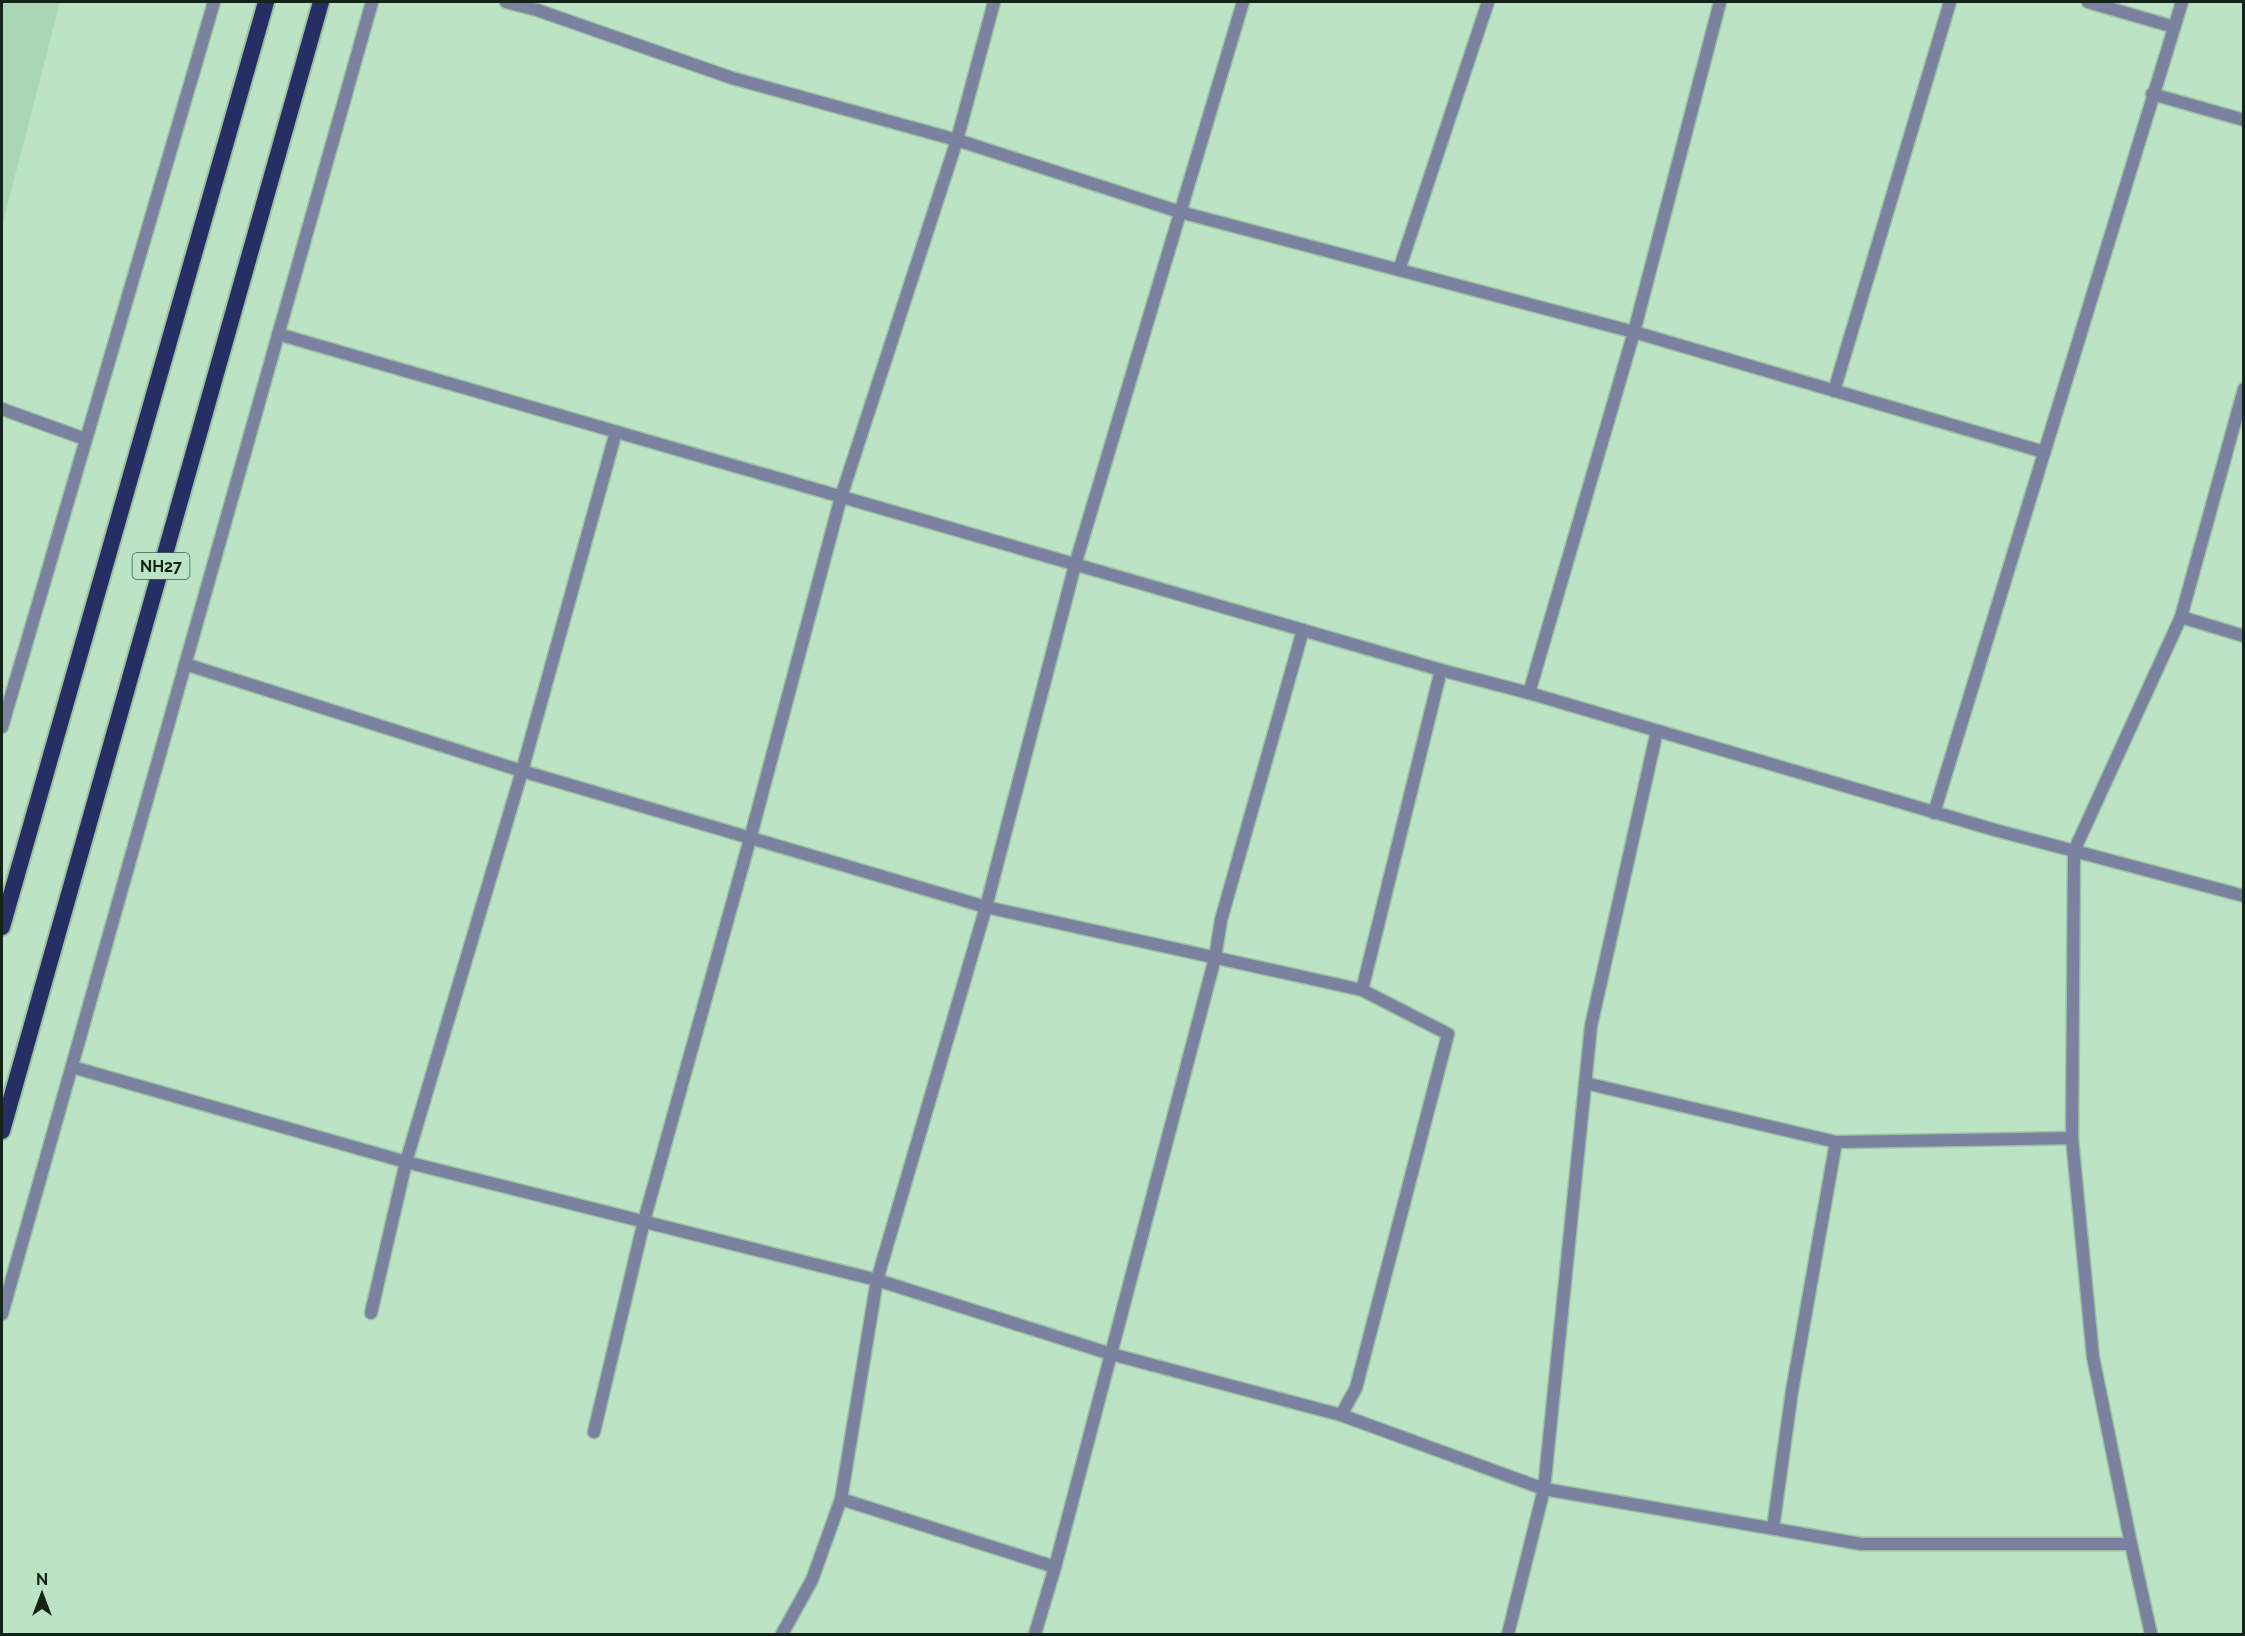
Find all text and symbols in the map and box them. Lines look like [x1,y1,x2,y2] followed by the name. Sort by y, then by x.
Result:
[132,553,190,579] road number: NH27
[12,1564,72,1624] north arrow
[36,1570,48,1589] text: N

